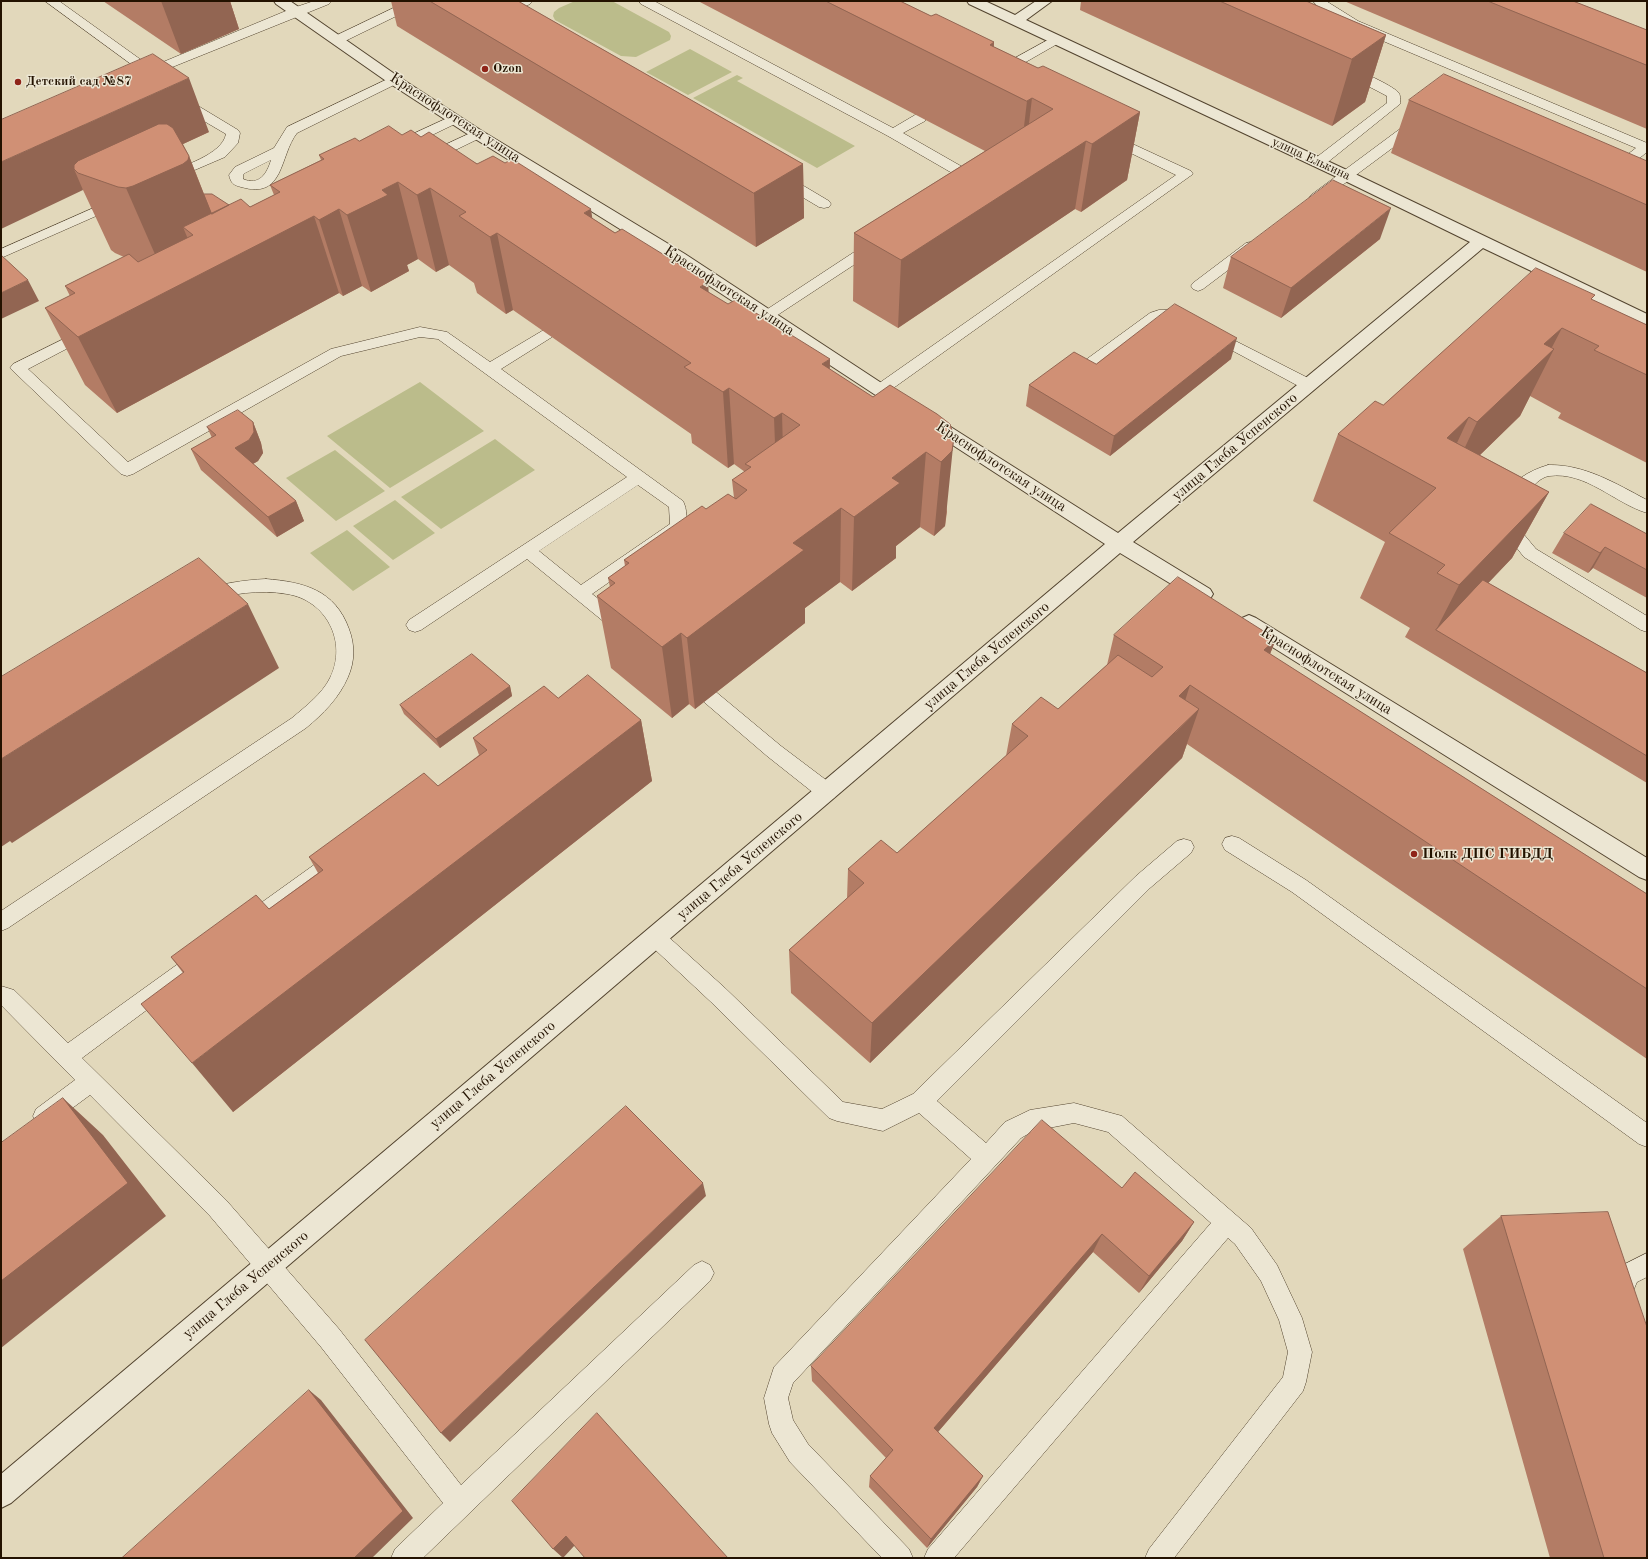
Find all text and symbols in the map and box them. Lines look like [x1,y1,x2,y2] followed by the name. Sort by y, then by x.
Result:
[493,61,522,77] place label: Ozon
[480,64,490,74] marker: Ozon
[386,69,524,167] street label: Краснофлотская улица
[26,74,132,90] place label: Детский сад №87
[13,77,23,87] marker: Детский сад №87
[1269,134,1353,184] street label: улица Елькина
[660,242,798,340] street label: Краснофлотская улица
[1168,389,1302,505] street label: улица Глеба Успенского
[932,418,1070,516] street label: Краснофлотская улица
[920,598,1054,714] street label: улица Глеба Успенского
[1257,623,1395,719] street label: Краснофлотская улица
[673,808,807,924] street label: улица Глеба Успенского
[1422,845,1553,863] place label: Полк ДПС ГИБДД
[1409,849,1419,859] marker: Полк ДПС ГИБДД
[426,1017,560,1133] street label: улица Глеба Успенского
[179,1227,313,1343] street label: улица Глеба Успенского

